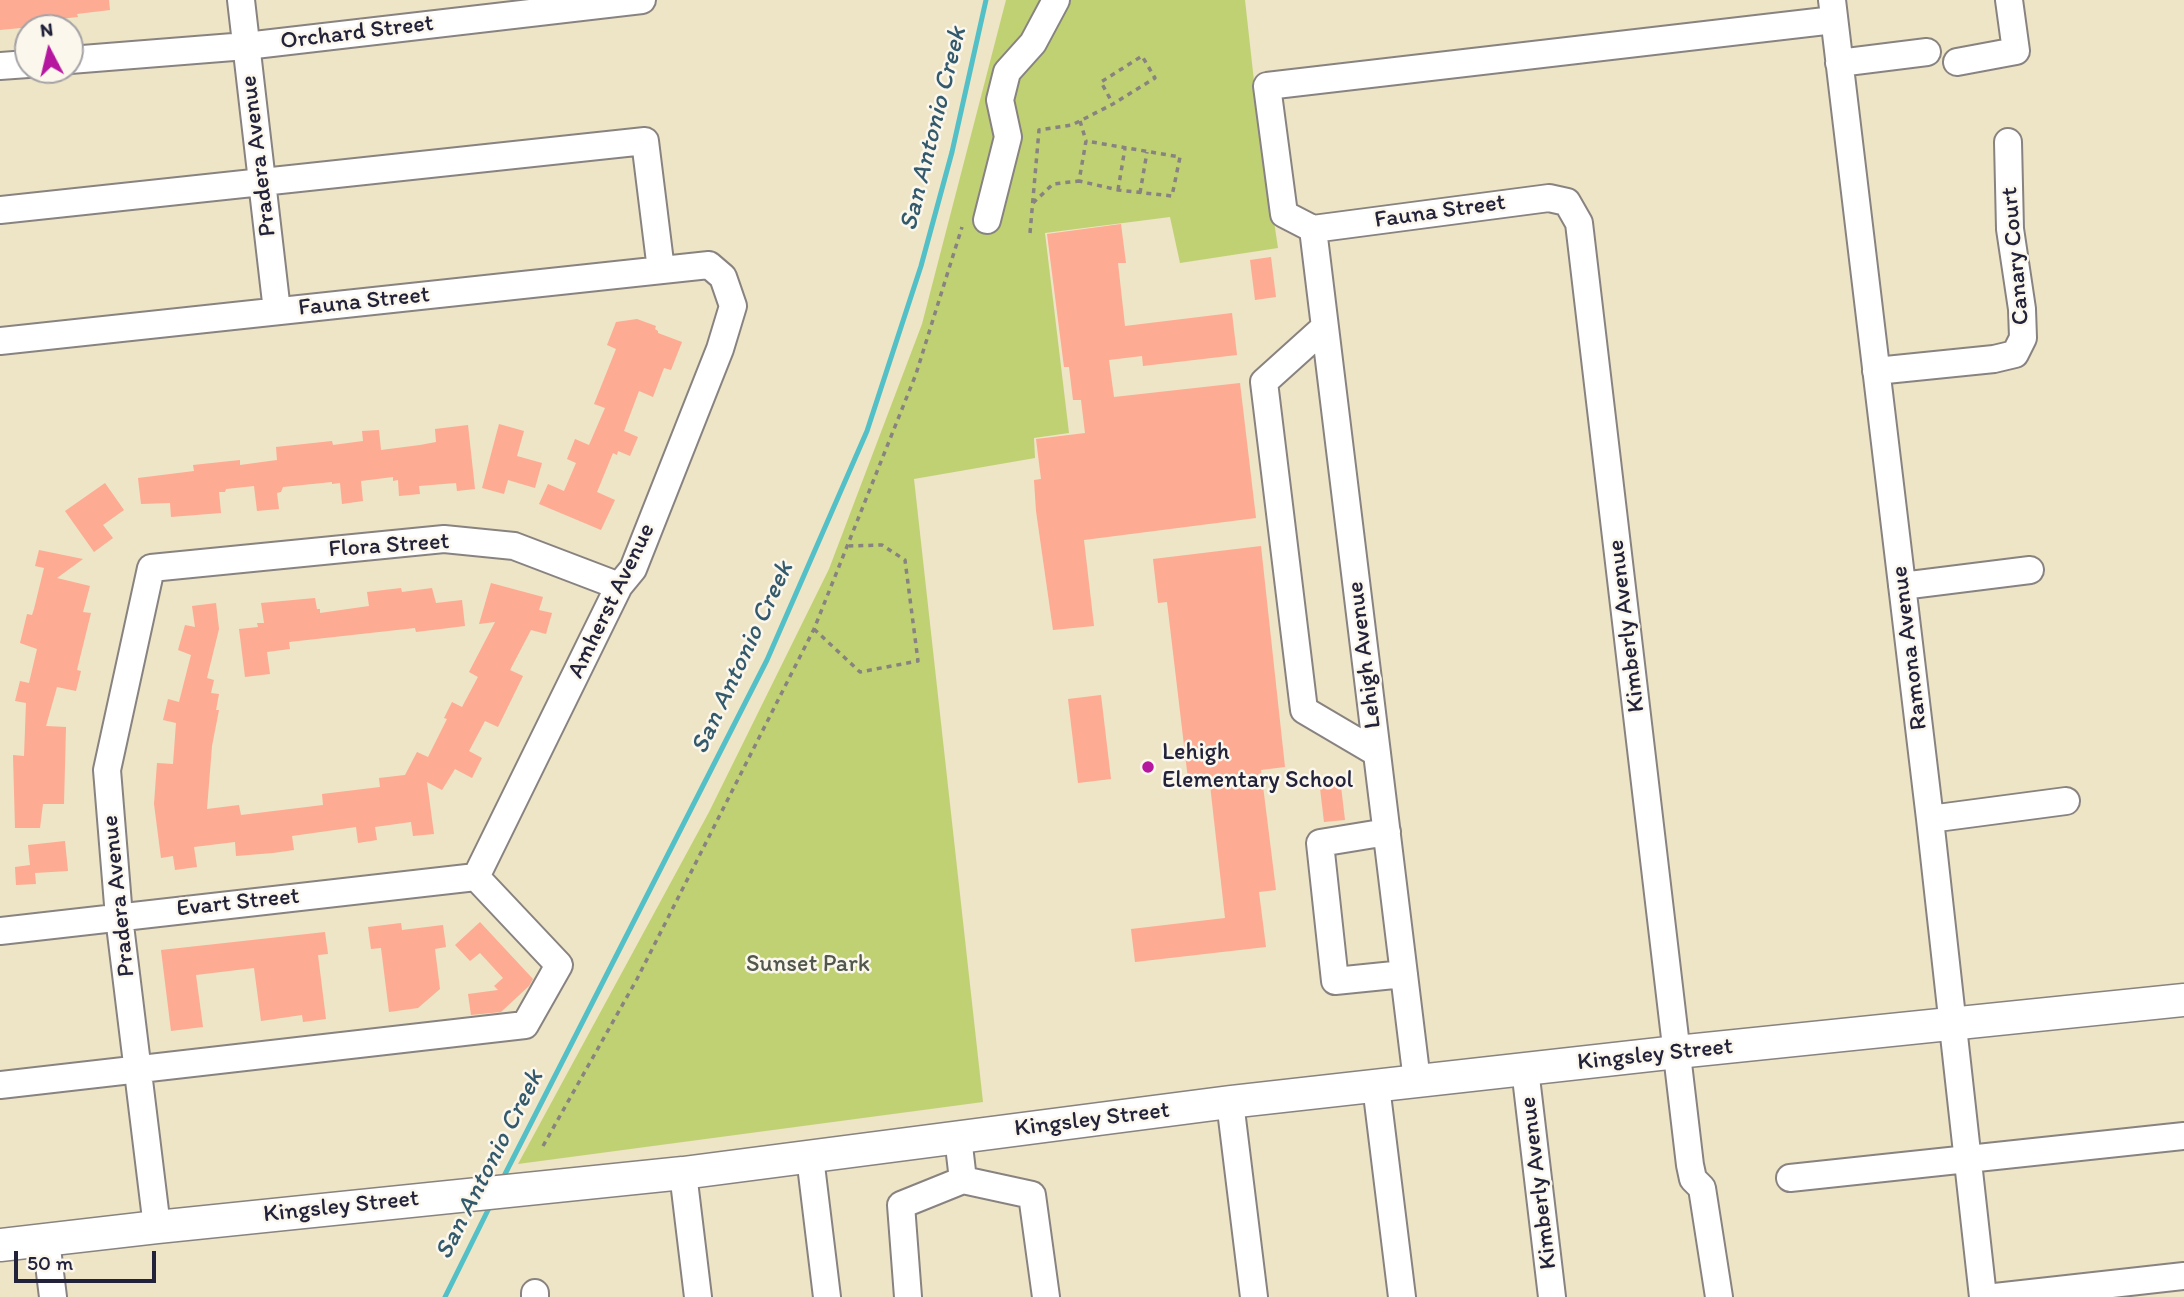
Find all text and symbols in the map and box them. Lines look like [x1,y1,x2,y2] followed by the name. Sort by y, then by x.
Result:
[279,9,435,57] street label: Orchard Street
[14,14,84,84] north arrow
[39,17,54,42] text: N
[894,24,974,234] water label: San Antonio Creek
[235,74,283,238] street label: Pradera Avenue
[1996,186,2036,326] street label: Canary Court
[1373,189,1507,235] street label: Fauna Street
[297,281,431,323] street label: Fauna Street
[562,519,662,683] street label: Amherst Avenue
[328,527,450,565] street label: Flora Street
[1602,538,1652,714] street label: Kimberly Avenue
[685,557,801,759] water label: San Antonio Creek
[1886,564,1934,732] street label: Ramona Avenue
[1342,580,1388,730] street label: Lehigh Avenue
[1162,739,1353,795] place label: Lehigh Elementary School
[1140,759,1156,775] marker: Lehigh Elementary School
[96,814,142,978] street label: Pradera Avenue
[175,882,301,924] street label: Evart Street
[746,951,870,979] park label: Sunset Park
[1576,1033,1734,1077] street label: Kingsley Street
[429,1065,551,1265] water label: San Antonio Creek
[1514,1095,1564,1271] street label: Kimberly Avenue
[1013,1096,1171,1144] street label: Kingsley Street
[262,1185,420,1229] street label: Kingsley Street
[18,1238,159,1282] scale bar
[27,1250,73,1275] text: 50 m

